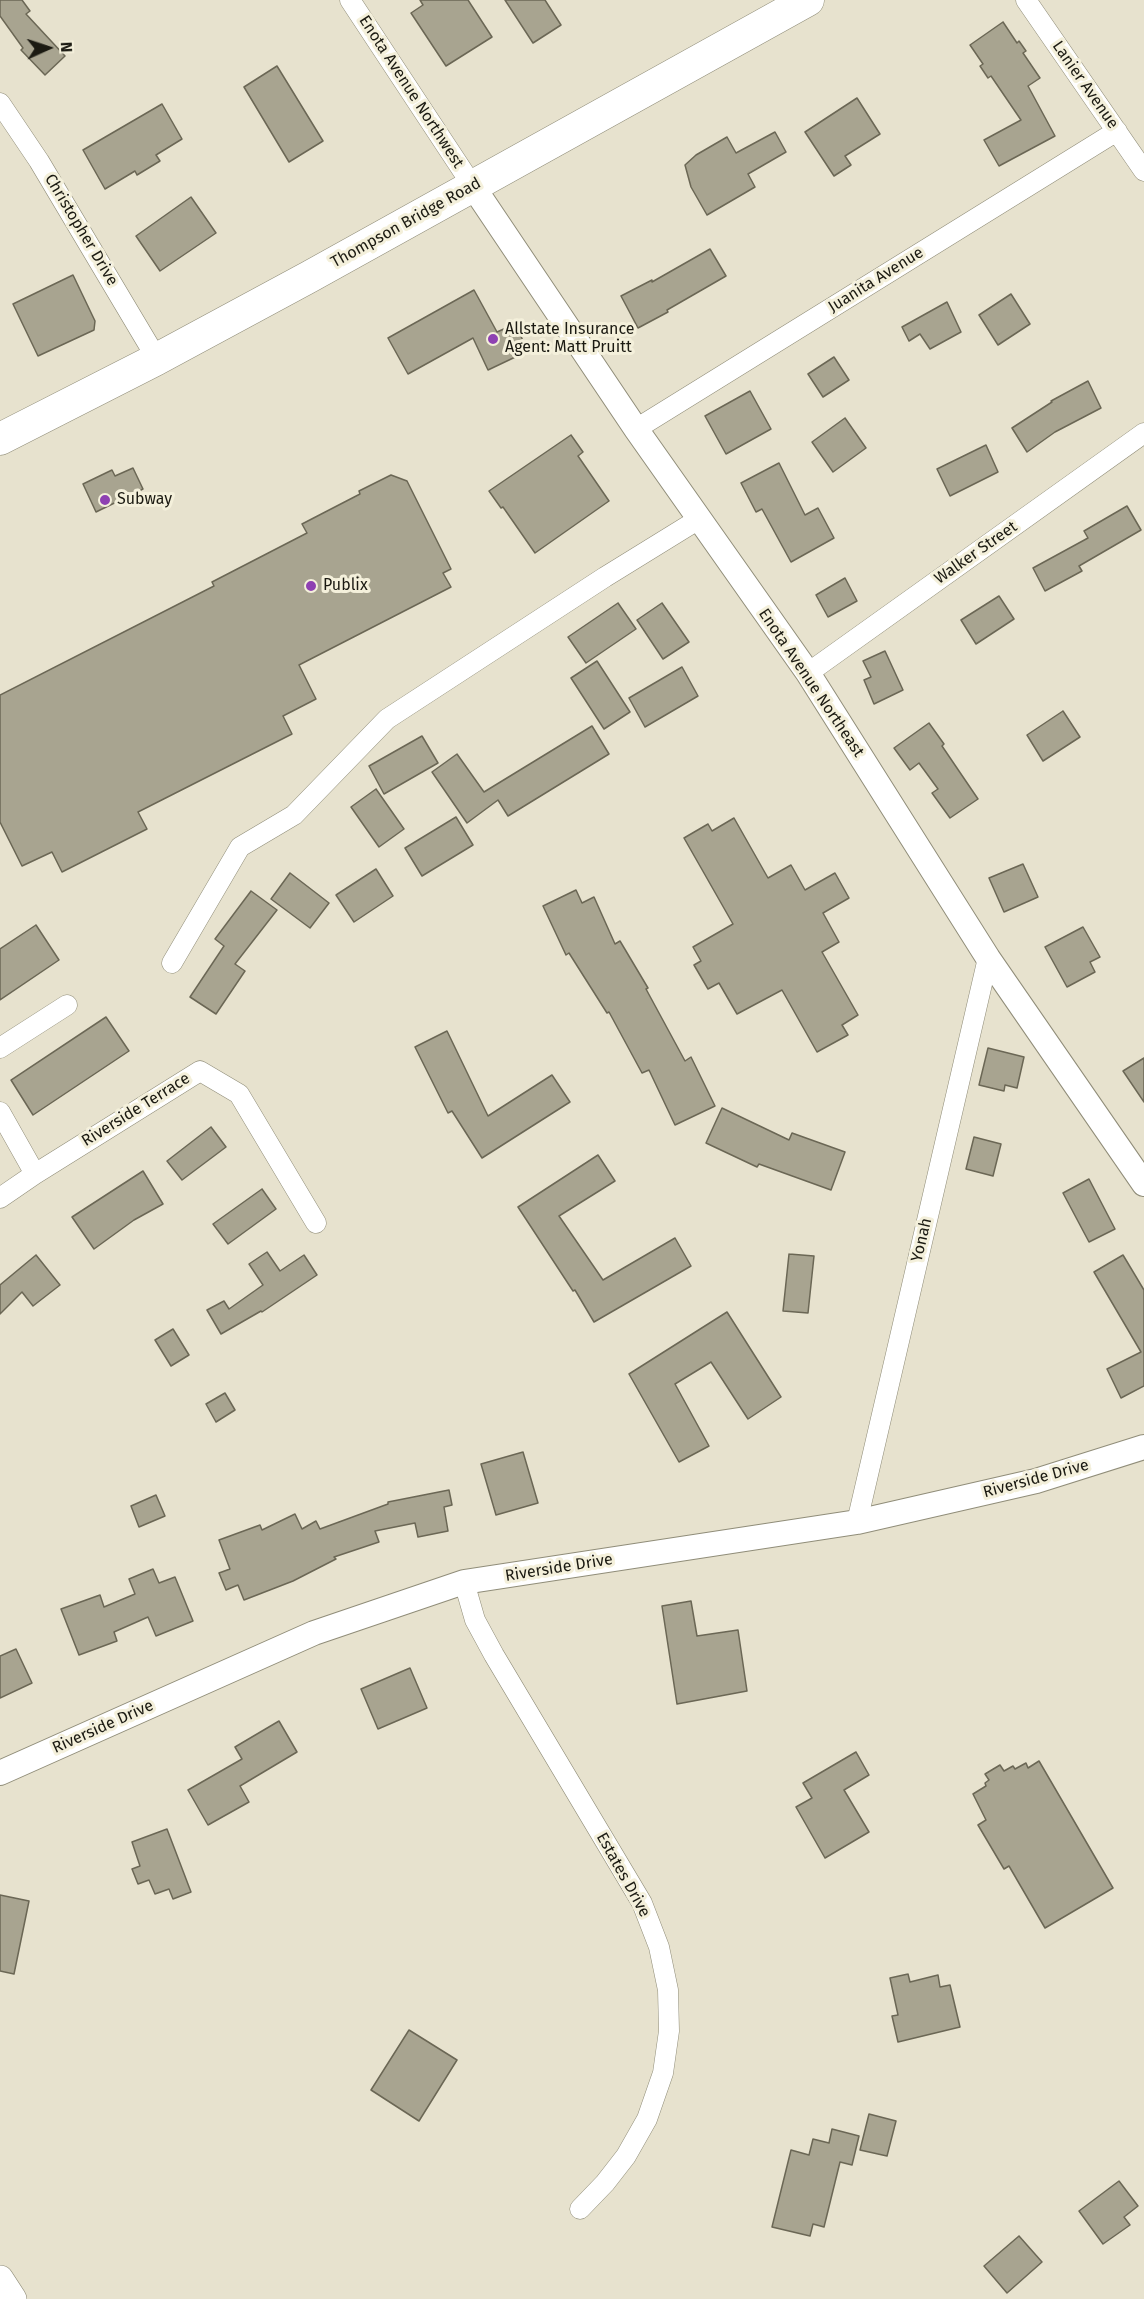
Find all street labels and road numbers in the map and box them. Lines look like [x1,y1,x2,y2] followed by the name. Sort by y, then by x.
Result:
[354,12,468,172] street label: Enota Avenue Northwest
[1048,37,1122,133] street label: Lanier Avenue
[40,171,122,289] street label: Christopher Drive
[328,174,484,272] street label: Thompson Bridge Road
[825,243,927,317] street label: Juanita Avenue
[931,517,1021,589] street label: Walker Street
[754,605,868,761] street label: Enota Avenue Northeast
[78,1069,194,1151] street label: Riverside Terrace
[908,1216,936,1264] street label: Yonah
[981,1456,1091,1502] street label: Riverside Drive
[504,1550,614,1586] street label: Riverside Drive
[49,1696,157,1758] street label: Riverside Drive
[592,1829,654,1921] street label: Estates Drive

